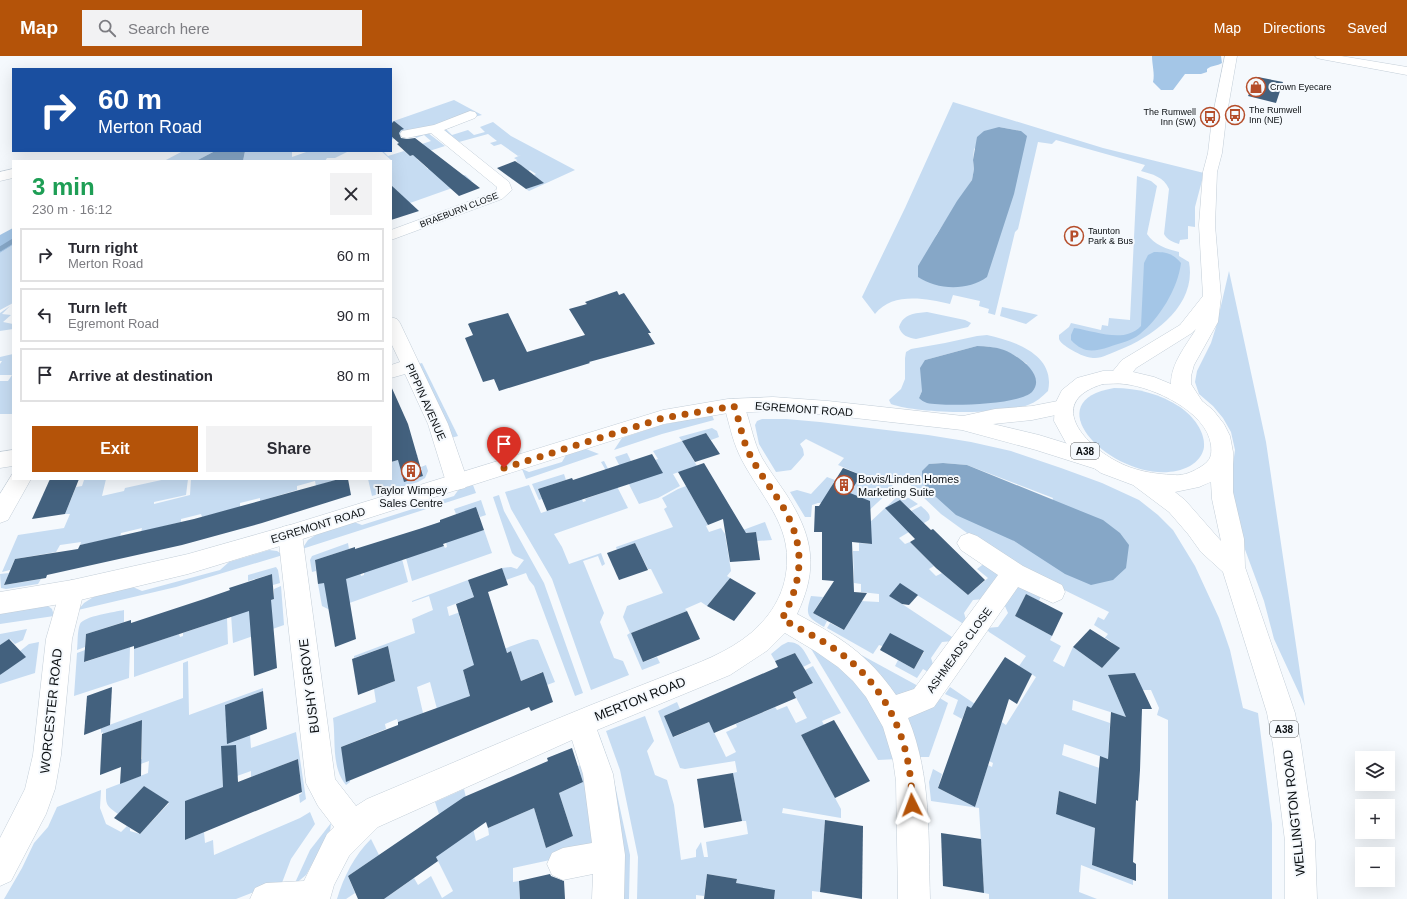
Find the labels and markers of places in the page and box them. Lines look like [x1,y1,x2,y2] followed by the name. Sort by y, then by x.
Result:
[1245,76,1267,98] shop icon: Crown Eyecare
[1270,82,1332,92] place label: Crown Eyecare
[1224,104,1246,126] bus stop icon: The Rumwell Inn (NE)
[1249,105,1302,125] place label: The Rumwell Inn (NE)
[1199,106,1221,128] bus stop icon: The Rumwell Inn (SW)
[1143,107,1196,127] place label: The Rumwell Inn (SW)
[1063,225,1085,247] parking icon: Taunton Park & Bus
[1088,226,1134,246] place label: Taunton Park & Bus
[487,427,521,468] pin
[400,460,422,482] building icon: Taylor Wimpey Sales Centre
[858,473,959,498] place label: Bovis/Linden Homes Marketing Suite
[833,474,855,496] building icon: Bovis/Linden Homes Marketing Suite
[375,484,448,509] place label: Taylor Wimpey Sales Centre

